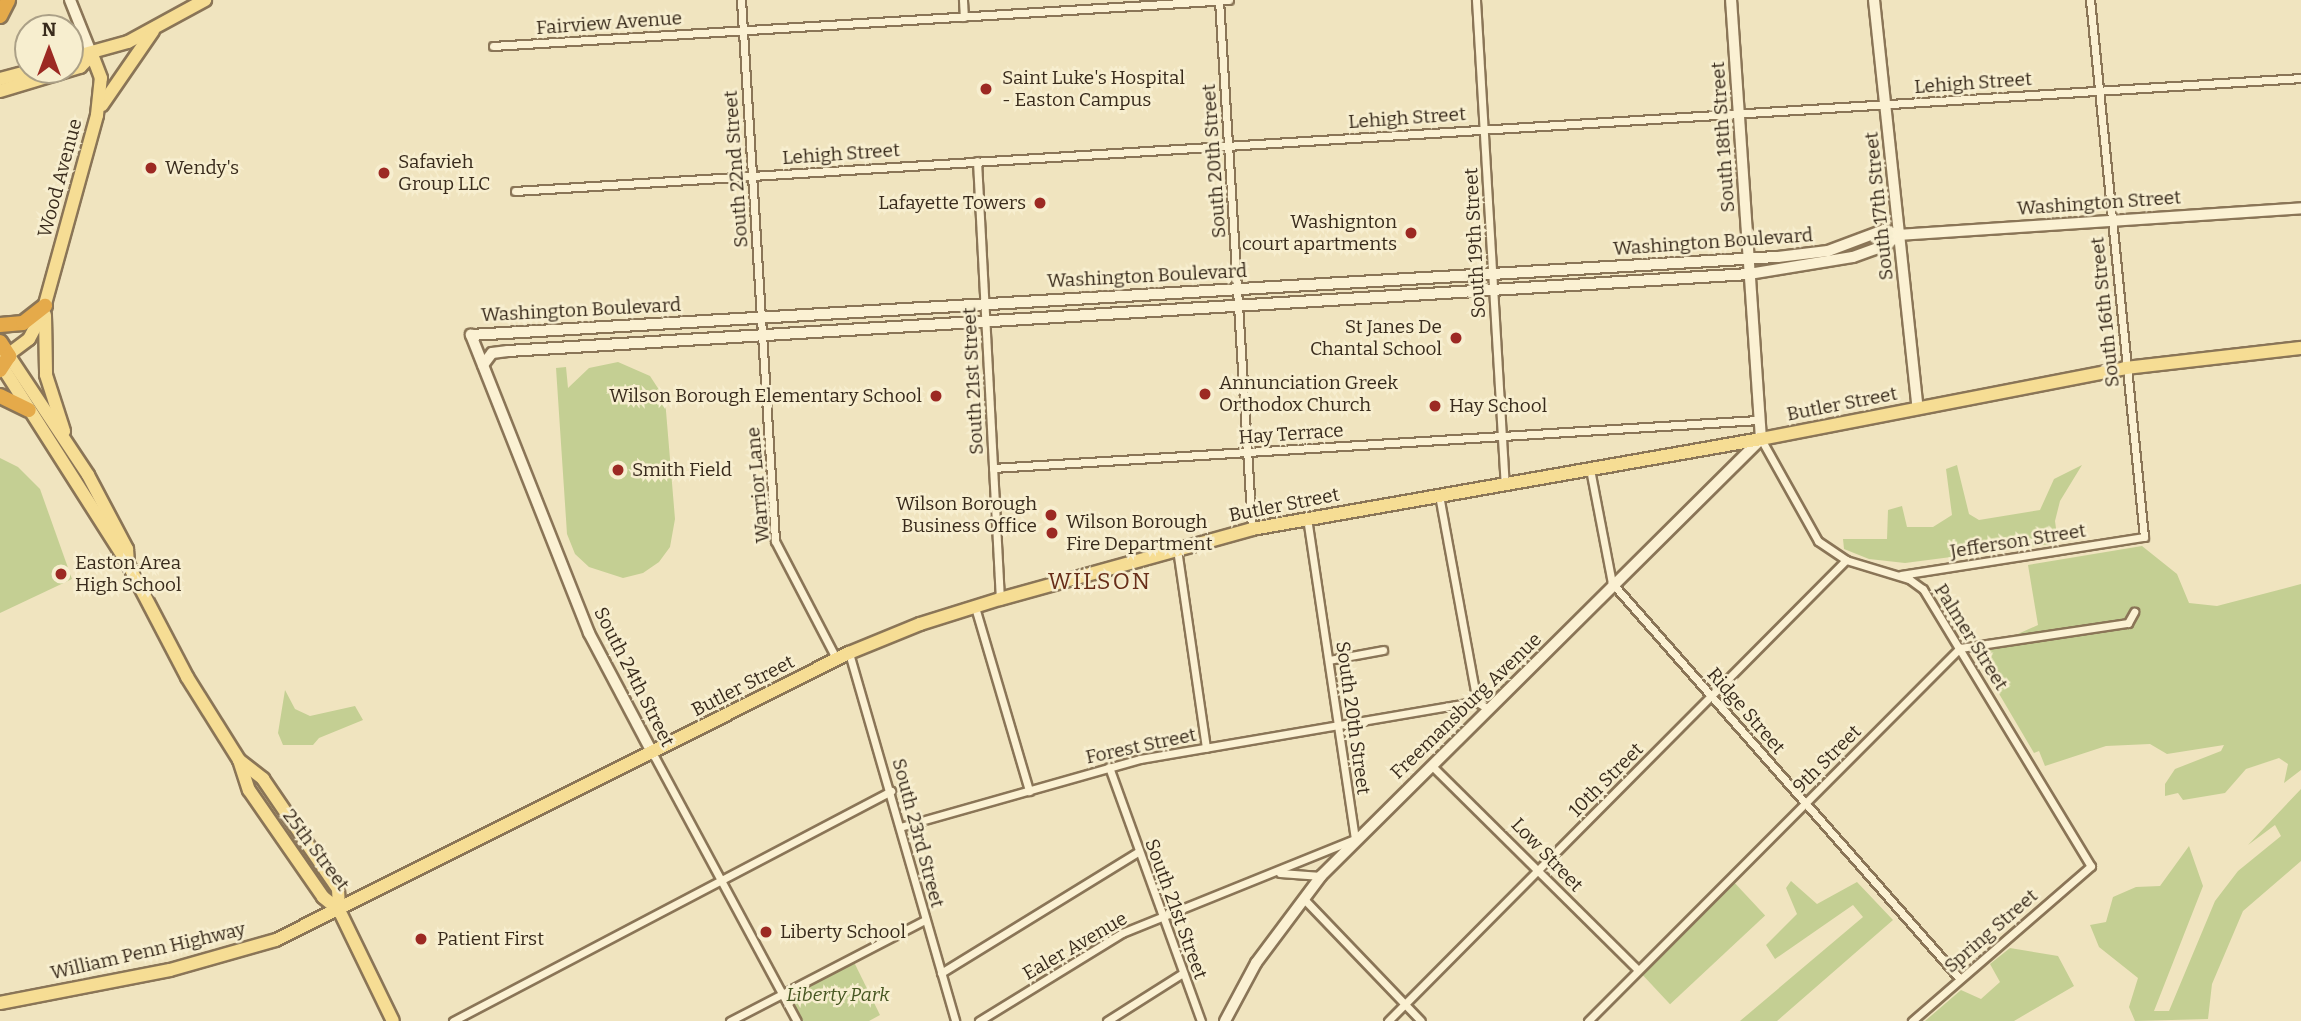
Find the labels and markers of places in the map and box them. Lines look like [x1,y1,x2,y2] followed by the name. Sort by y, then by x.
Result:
[1002,67,1185,111] place label: Saint Luke's Hospital - Easton Campus
[976,79,996,99] marker: Saint Luke's Hospital - Easton Campus
[398,151,490,195] place label: Safavieh Group LLC
[165,157,239,179] place label: Wendy's
[143,160,159,176] marker: Wendy's
[376,165,392,181] marker: Safavieh Group LLC
[878,192,1026,214] place label: Lafayette Towers
[1032,195,1048,211] marker: Lafayette Towers
[1242,211,1397,255] place label: Washignton court apartments
[1403,225,1419,241] marker: Washignton court apartments
[1310,316,1442,360] place label: St Janes De Chantal School
[1448,330,1464,346] marker: St Janes De Chantal School
[1219,372,1398,416] place label: Annunciation Greek Orthodox Church
[609,385,922,407] place label: Wilson Borough Elementary School
[1197,386,1213,402] marker: Annunciation Greek Orthodox Church
[928,388,944,404] marker: Wilson Borough Elementary School
[1449,395,1547,417] place label: Hay School
[1427,398,1443,414] marker: Hay School
[632,459,732,481] place label: Smith Field
[610,462,626,478] marker: Smith Field
[896,493,1037,537] place label: Wilson Borough Business Office
[1043,507,1059,523] marker: Wilson Borough Business Office
[1066,511,1213,555] place label: Wilson Borough Fire Department
[1044,525,1060,541] marker: Wilson Borough Fire Department
[75,552,181,596] place label: Easton Area High School
[53,566,69,582] marker: Easton Area High School
[780,921,906,943] place label: Liberty School
[758,924,774,940] marker: Liberty School
[437,928,544,950] place label: Patient First
[411,929,431,949] marker: Patient First

